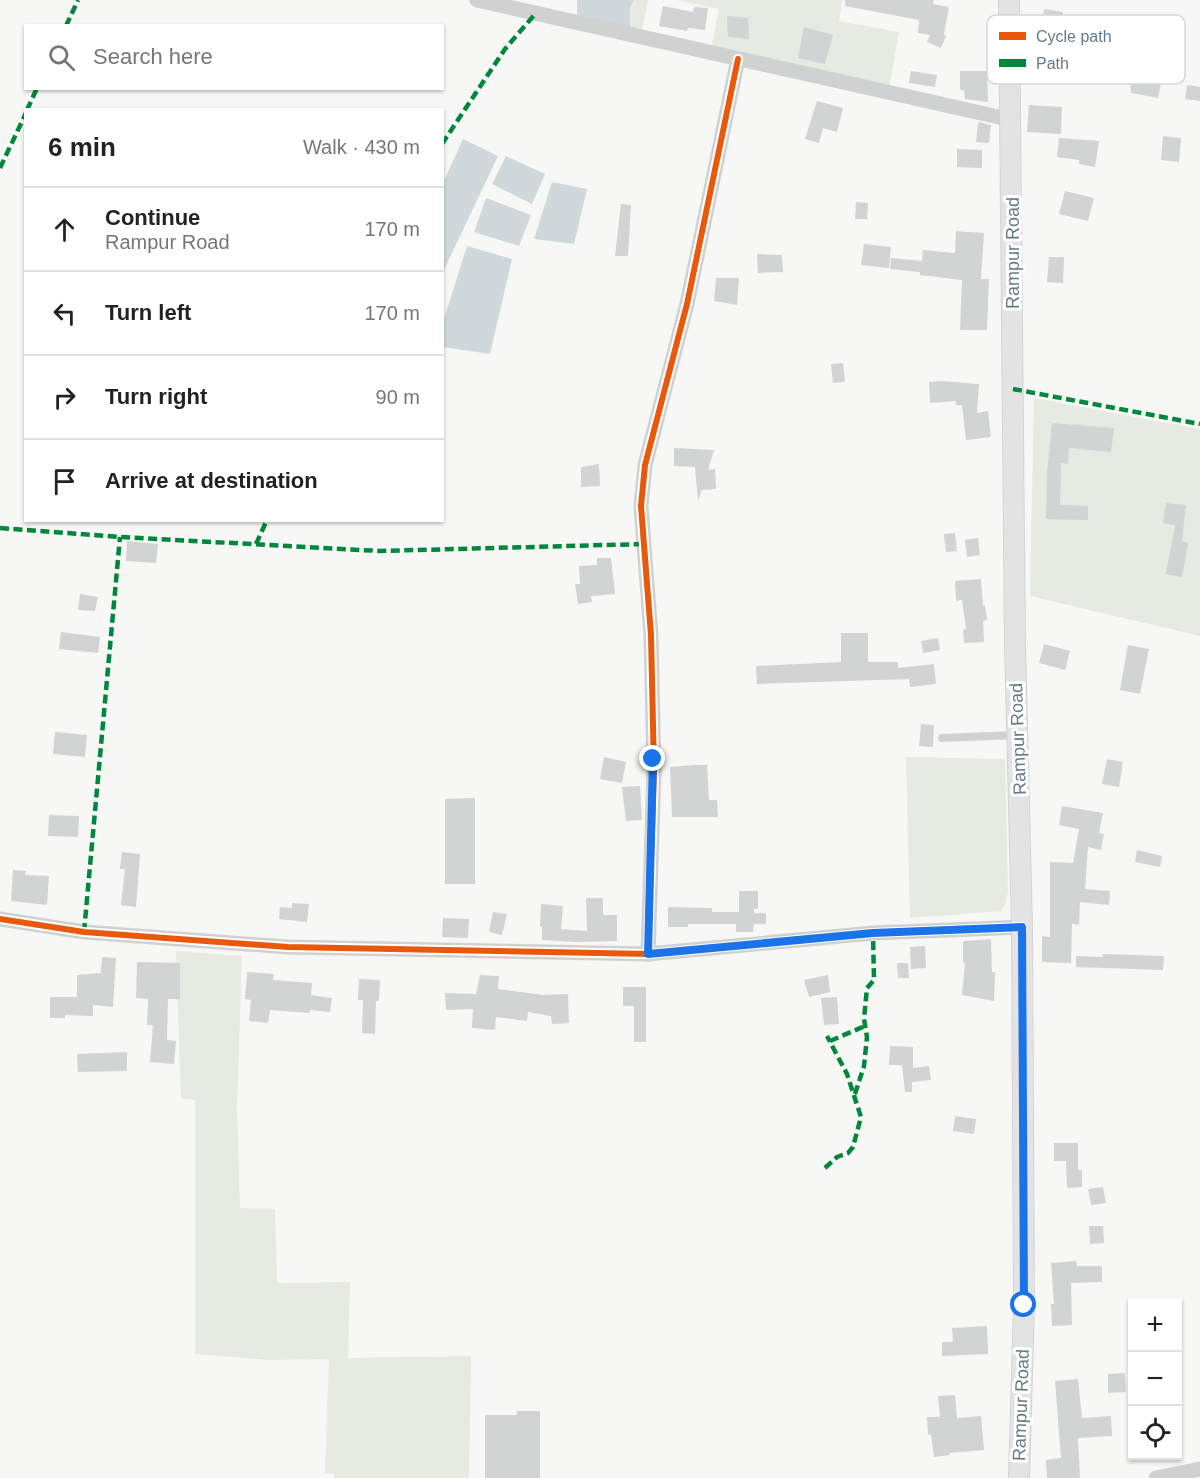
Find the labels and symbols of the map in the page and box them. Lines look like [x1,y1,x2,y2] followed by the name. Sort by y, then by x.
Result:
[987,15,1185,84] legend
[1036,28,1112,45] text: Cycle path
[1036,55,1069,72] text: Path
[1003,197,1023,309] street label: Rampur Road
[1006,683,1030,795] street label: Rampur Road
[639,745,665,771] route end
[1010,1291,1036,1317] route start
[1009,1349,1033,1461] street label: Rampur Road

